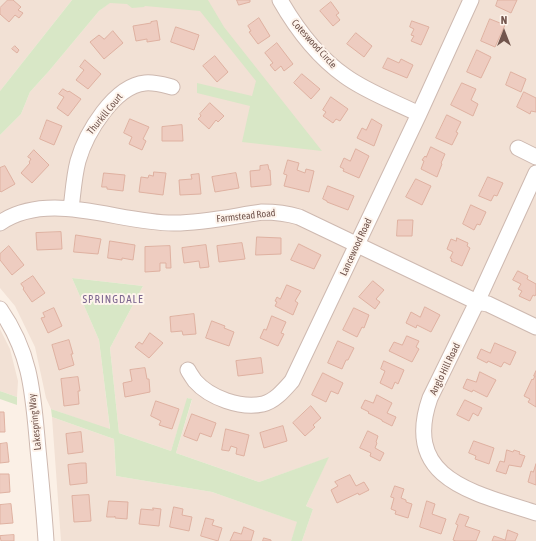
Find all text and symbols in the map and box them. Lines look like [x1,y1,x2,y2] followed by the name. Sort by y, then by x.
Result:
[484,12,524,52] north arrow
[501,14,507,26] text: N
[289,17,339,71] street label: Coteswood Circle
[85,91,125,137] street label: Thurkill Court
[216,207,276,225] street label: Farmstead Road
[337,216,375,278] street label: Lancewood Road
[82,293,144,307] district label: SPRINGDALE
[427,341,463,397] street label: Anglo Hill Road
[26,393,44,451] street label: Lakespring Way

